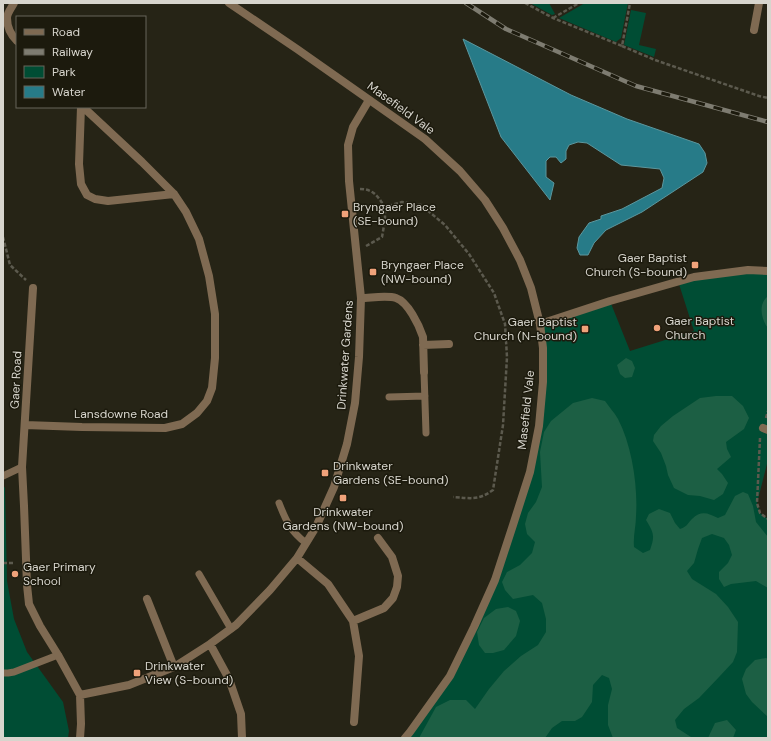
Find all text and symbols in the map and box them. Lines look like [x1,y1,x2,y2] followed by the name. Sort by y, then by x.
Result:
[16,16,146,108] legend
[52,24,80,40] text: Road
[52,44,93,60] text: Railway
[52,64,76,80] text: Park
[364,78,438,138] street label: Masefield Vale
[52,84,86,100] text: Water
[353,199,436,229] place label: Bryngaer Place (SE-bound)
[340,209,350,219] marker: Bryngaer Place (SE-bound)
[585,250,687,280] place label: Gaer Baptist Church (S-bound)
[381,257,464,287] place label: Bryngaer Place (NW-bound)
[690,260,700,270] marker: Gaer Baptist Church (S-bound)
[368,267,378,277] marker: Bryngaer Place (NW-bound)
[333,300,357,410] street label: Drinkwater Gardens
[665,313,734,343] place label: Gaer Baptist Church
[474,314,577,344] place label: Gaer Baptist Church (N-bound)
[652,323,662,333] marker: Gaer Baptist Church
[580,324,590,334] marker: Gaer Baptist Church (N-bound)
[6,351,26,409] street label: Gaer Road
[514,369,538,451] street label: Masefield Vale
[74,406,168,422] street label: Lansdowne Road
[333,458,448,488] place label: Drinkwater Gardens (SE-bound)
[320,468,330,478] marker: Drinkwater Gardens (SE-bound)
[338,493,348,503] marker: Drinkwater Gardens (NW-bound)
[282,504,404,534] place label: Drinkwater Gardens (NW-bound)
[23,559,96,589] place label: Gaer Primary School
[10,569,20,579] marker: Gaer Primary School
[145,658,233,688] place label: Drinkwater View (S-bound)
[132,668,142,678] marker: Drinkwater View (S-bound)

